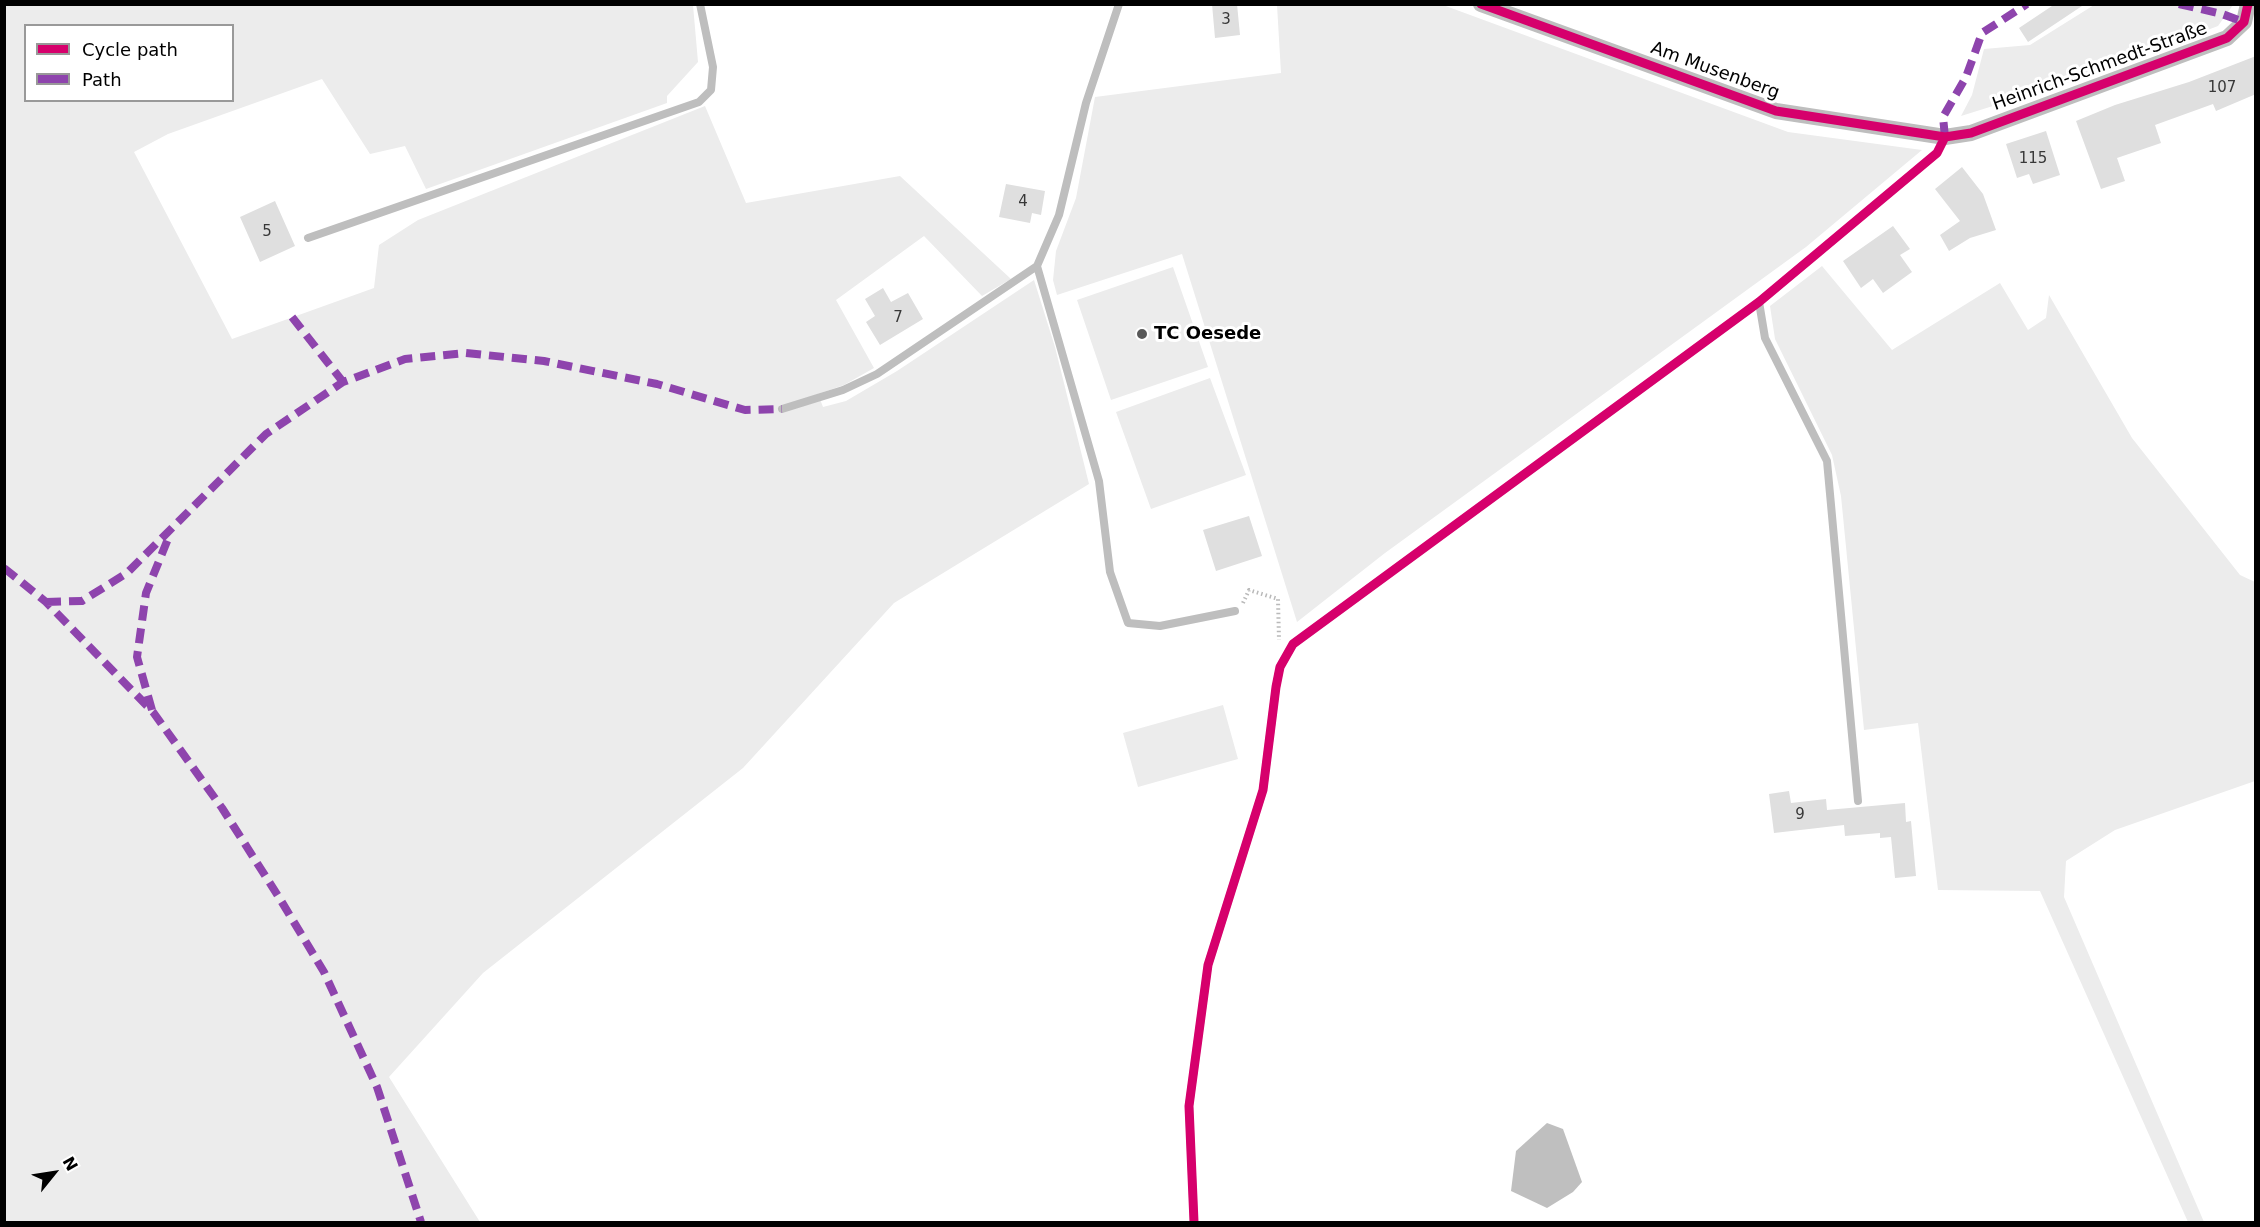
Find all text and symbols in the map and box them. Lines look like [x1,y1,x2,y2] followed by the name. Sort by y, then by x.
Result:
[1221,11,1231,29] house number: 3
[1990,18,2210,116] street label: Heinrich-Schmedt-Straße
[24,24,234,102] legend
[1648,38,1782,104] street label: Am Musenberg
[82,39,178,60] text: Cycle path
[82,69,122,90] text: Path
[2208,79,2236,97] house number: 107
[2019,150,2047,168] house number: 115
[1018,193,1028,211] house number: 4
[262,223,272,241] house number: 5
[893,309,903,327] house number: 7
[1154,323,1261,345] place label: TC Oesede
[1135,327,1149,341] marker: TC Oesede
[1795,806,1805,824] house number: 9
[24,1143,84,1203] north arrow
[58,1153,82,1174] text: N

